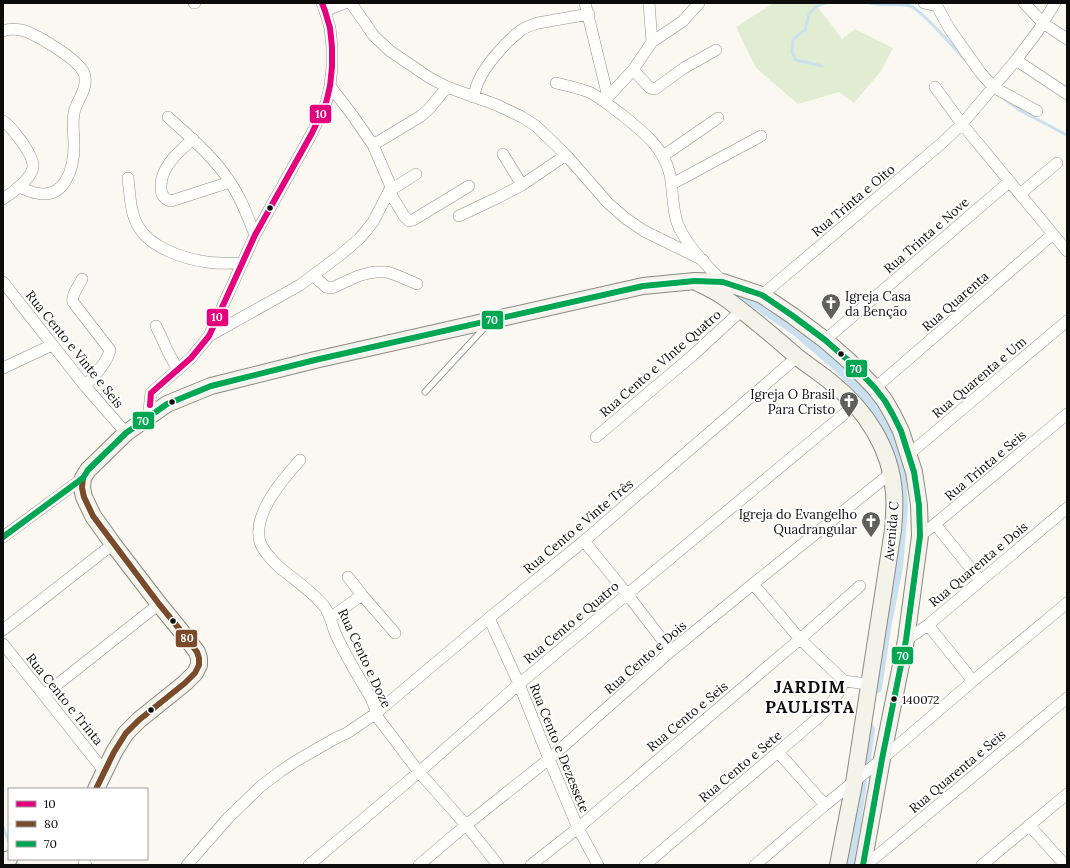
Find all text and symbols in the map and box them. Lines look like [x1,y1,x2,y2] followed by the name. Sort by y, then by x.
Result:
[309,104,332,124] line badge: 10
[315,107,327,121] text: 10
[808,160,899,240] street label: Rua Trinta e Oito
[880,194,973,277] street label: Rua Trinta e Nove
[265,203,275,213] unlabelled marker
[918,268,992,335] street label: Rua Quarenta
[22,287,127,411] street label: Rua Cento e Vinte e Seis
[845,288,911,320] place label: Igreja Casa da Benção
[820,292,842,320] church icon: Igreja Casa da Benção
[596,306,725,421] street label: Rua Cento e VInte Quatro
[206,308,229,327] line badge: 10
[211,310,223,324] text: 10
[481,310,504,330] line badge: 70
[486,313,498,327] text: 70
[929,333,1030,422] street label: Rua Quarenta e Um
[836,349,846,359] unlabelled marker
[845,359,868,378] line badge: 70
[850,362,862,376] text: 70
[750,386,835,418] place label: Igreja O Brasil Para Cristo
[838,390,860,418] church icon: Igreja O Brasil Para Cristo
[167,397,177,407] unlabelled marker
[132,411,155,430] line badge: 70
[137,414,149,428] text: 70
[941,426,1029,504] street label: Rua Trinta e Seis
[520,475,637,577] street label: Rua Cento e Vinte Três
[880,500,903,563] street label: Avenida C
[739,506,857,538] place label: Igreja do Evangelho Quadrangular
[860,510,882,538] church icon: Igreja do Evangelho Quadrangular
[925,518,1031,611] street label: Rua Quarenta e Dois
[520,577,623,667] street label: Rua Cento e Quatro
[334,606,395,710] street label: Rua Cento e Doze
[168,616,178,626] unlabelled marker
[601,617,690,698] street label: Rua Cento e Dois
[175,629,198,648] line badge: 80
[180,631,194,645] text: 80
[891,646,914,665] line badge: 70
[897,649,909,663] text: 70
[22,650,107,749] street label: Rua Cento e Trinta
[765,676,855,718] district label: JARDIM PAULISTA
[643,678,731,755] street label: Rua Cento e Seis
[526,681,593,815] street label: Rua Cento e Dezessete
[902,692,940,707] place label: 140072
[889,694,899,704] marker: 140072
[146,705,156,715] unlabelled marker
[906,726,1009,817] street label: Rua Quarenta e Seis
[695,727,785,806] street label: Rua Cento e Sete
[8,788,148,860] legend
[44,796,56,811] text: 10
[44,816,58,831] text: 80
[44,836,57,851] text: 70

